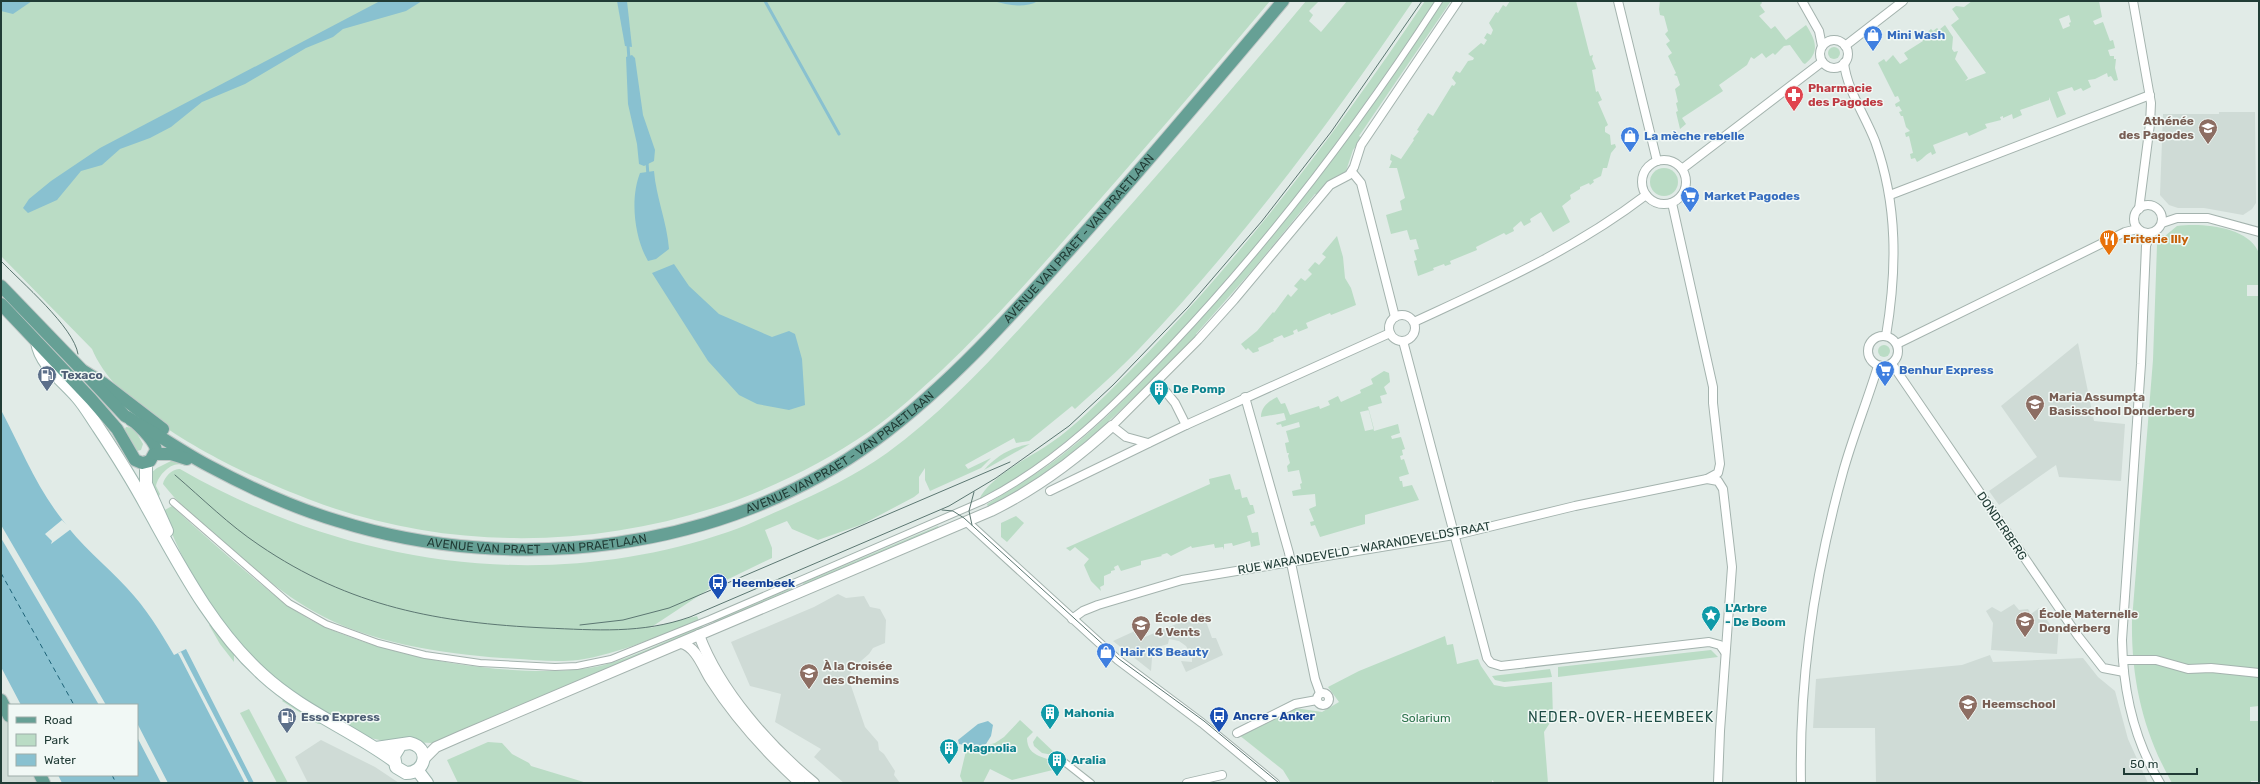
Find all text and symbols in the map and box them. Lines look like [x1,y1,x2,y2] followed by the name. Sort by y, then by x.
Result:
[1862,24,1884,52] shop icon: Mini Wash
[1887,28,1945,42] place label: Mini Wash
[1808,81,1884,109] place label: Pharmacie des Pagodes
[1783,84,1805,112] pharmacy icon: Pharmacie des Pagodes
[2119,114,2194,142] place label: Athénée des Pagodes
[2197,117,2219,145] school or university icon: Athénée des Pagodes
[1619,125,1641,153] shop icon: La mèche rebelle
[1644,129,1745,143] place label: La mèche rebelle
[1000,151,1157,326] street label: AVENUE VAN PRAET - VAN PRAETLAAN
[1679,185,1701,213] supermarket icon: Market Pagodes
[1704,189,1800,203] place label: Market Pagodes
[2098,228,2120,256] restaurant icon: Friterie Illy
[2123,232,2188,246] place label: Friterie Illy
[1874,359,1896,387] supermarket icon: Benhur Express
[1899,363,1994,377] place label: Benhur Express
[36,364,58,392] fuel station icon: Texaco
[61,368,103,382] place label: Texaco
[1148,378,1170,406] building icon: De Pomp
[1173,382,1226,396] place label: De Pomp
[744,388,937,517] street label: AVENUE VAN PRAET - VAN PRAETLAAN
[2049,390,2195,418] place label: Maria Assumpta Basisschool Donderberg
[2024,393,2046,421] school or university icon: Maria Assumpta Basisschool Donderberg
[1974,489,2030,563] street label: DONDERBERG
[1237,519,1492,577] street label: RUE WARANDEVELD - WARANDEVELDSTRAAT
[426,531,648,556] street label: AVENUE VAN PRAET - VAN PRAETLAAN
[707,572,729,600] bus stop icon: Heembeek
[732,576,795,590] place label: Heembeek
[1725,601,1786,629] place label: L'Arbre - De Boom
[1700,604,1722,632] place icon: L'Arbre - De Boom
[2039,607,2138,635] place label: École Maternelle Donderberg
[2014,610,2036,638] school or university icon: École Maternelle Donderberg
[1155,611,1212,639] place label: École des 4 Vents
[1130,614,1152,642] school or university icon: École des 4 Vents
[1095,641,1117,669] shop icon: Hair KS Beauty
[1120,645,1209,659] place label: Hair KS Beauty
[823,659,899,687] place label: À la Croisée des Chemins
[798,662,820,690] school or university icon: À la Croisée des Chemins
[1957,693,1979,721] school or university icon: Heemschool
[1982,697,2056,711] place label: Heemschool
[1039,702,1061,730] building icon: Mahonia
[8,704,138,776] legend
[1208,705,1230,733] bus stop icon: Ancre - Anker
[276,706,298,734] fuel station icon: Esso Express
[1064,706,1114,720] place label: Mahonia
[1233,709,1316,723] place label: Ancre - Anker
[1528,709,1714,726] district label: NEDER-OVER-HEEMBEEK
[301,710,380,724] place label: Esso Express
[1401,711,1451,725] park label: Solarium
[44,713,72,727] text: Road
[44,733,70,747] text: Park
[938,737,960,765] building icon: Magnolia
[963,741,1017,755] place label: Magnolia
[1046,749,1068,777] building icon: Aralia
[2124,750,2197,776] scale bar
[44,753,76,767] text: Water
[1071,753,1106,767] place label: Aralia
[2130,757,2158,771] text: 50 m

